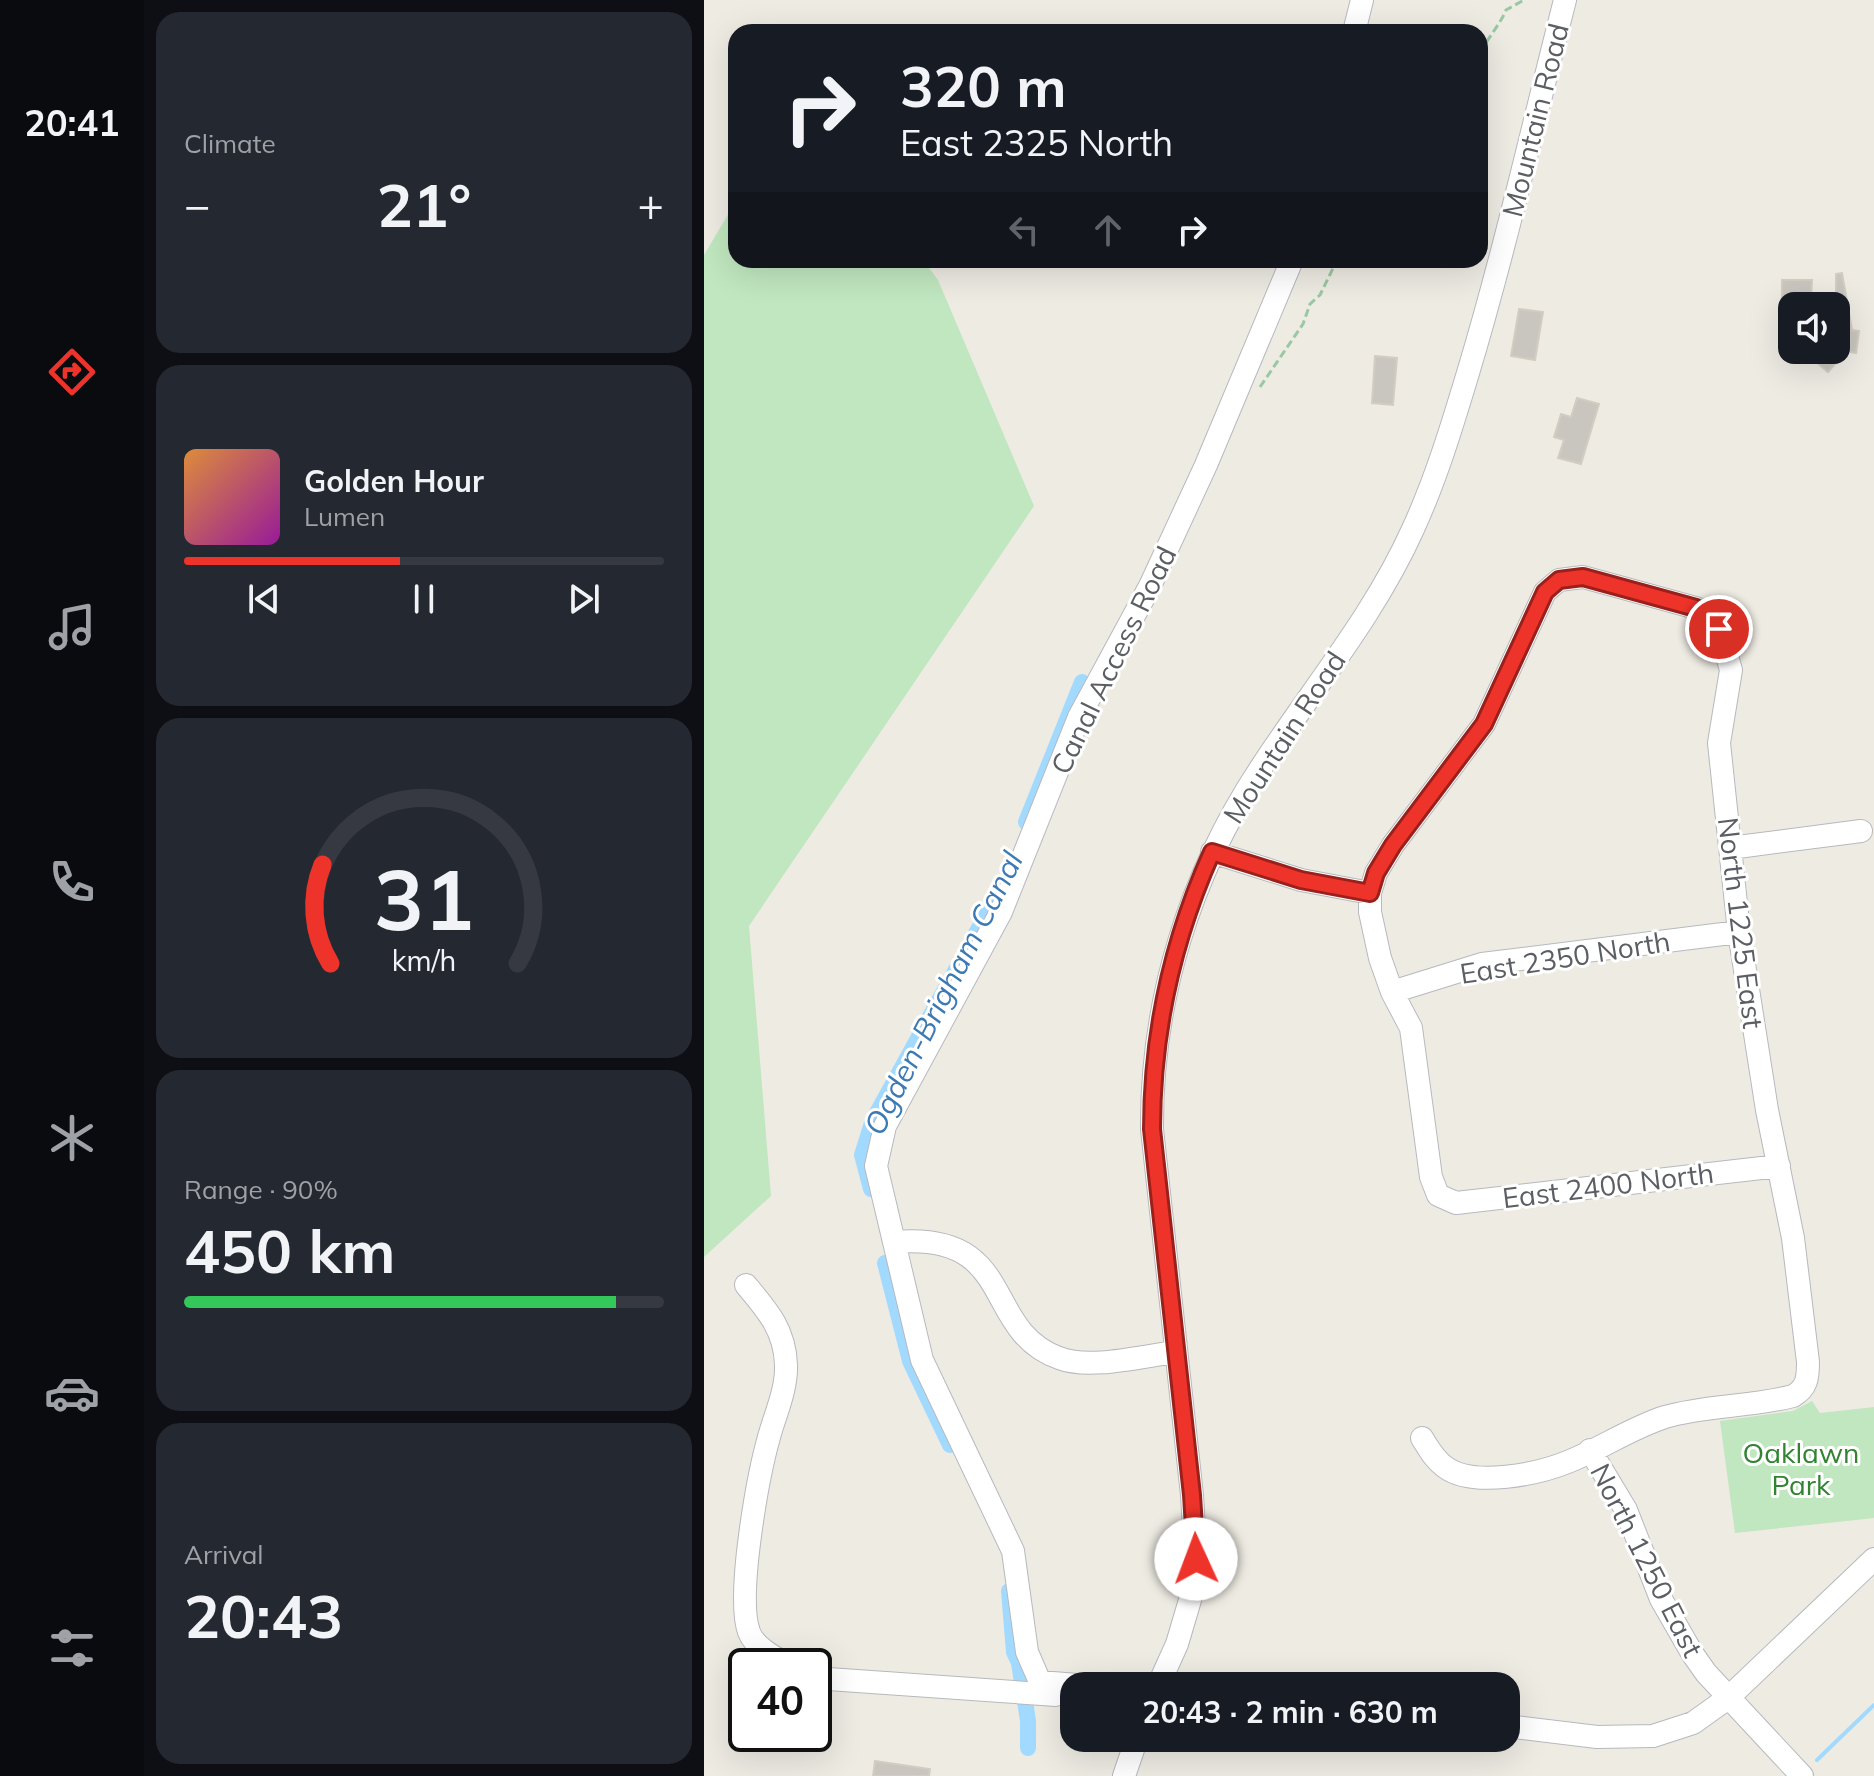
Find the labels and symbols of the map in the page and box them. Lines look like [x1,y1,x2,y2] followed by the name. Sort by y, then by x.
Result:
[1494,20,1576,220] street label: Mountain Road
[1043,540,1183,780] street label: Canal Access Road
[1685,595,1753,663] pin
[1215,644,1353,830] street label: Mountain Road
[1711,815,1771,1031] street label: North 1225 East
[855,844,1031,1141] water label: Ogden-Brigham Canal
[1457,923,1673,991] street label: East 2350 North
[1500,1155,1716,1215] street label: East 2400 North
[1743,1435,1859,1502] park label: Oaklawn Park
[1583,1457,1711,1663] street label: North 1250 East
[1154,1517,1238,1601] position arrow
[728,1648,832,1752] speed limit sign: 40

